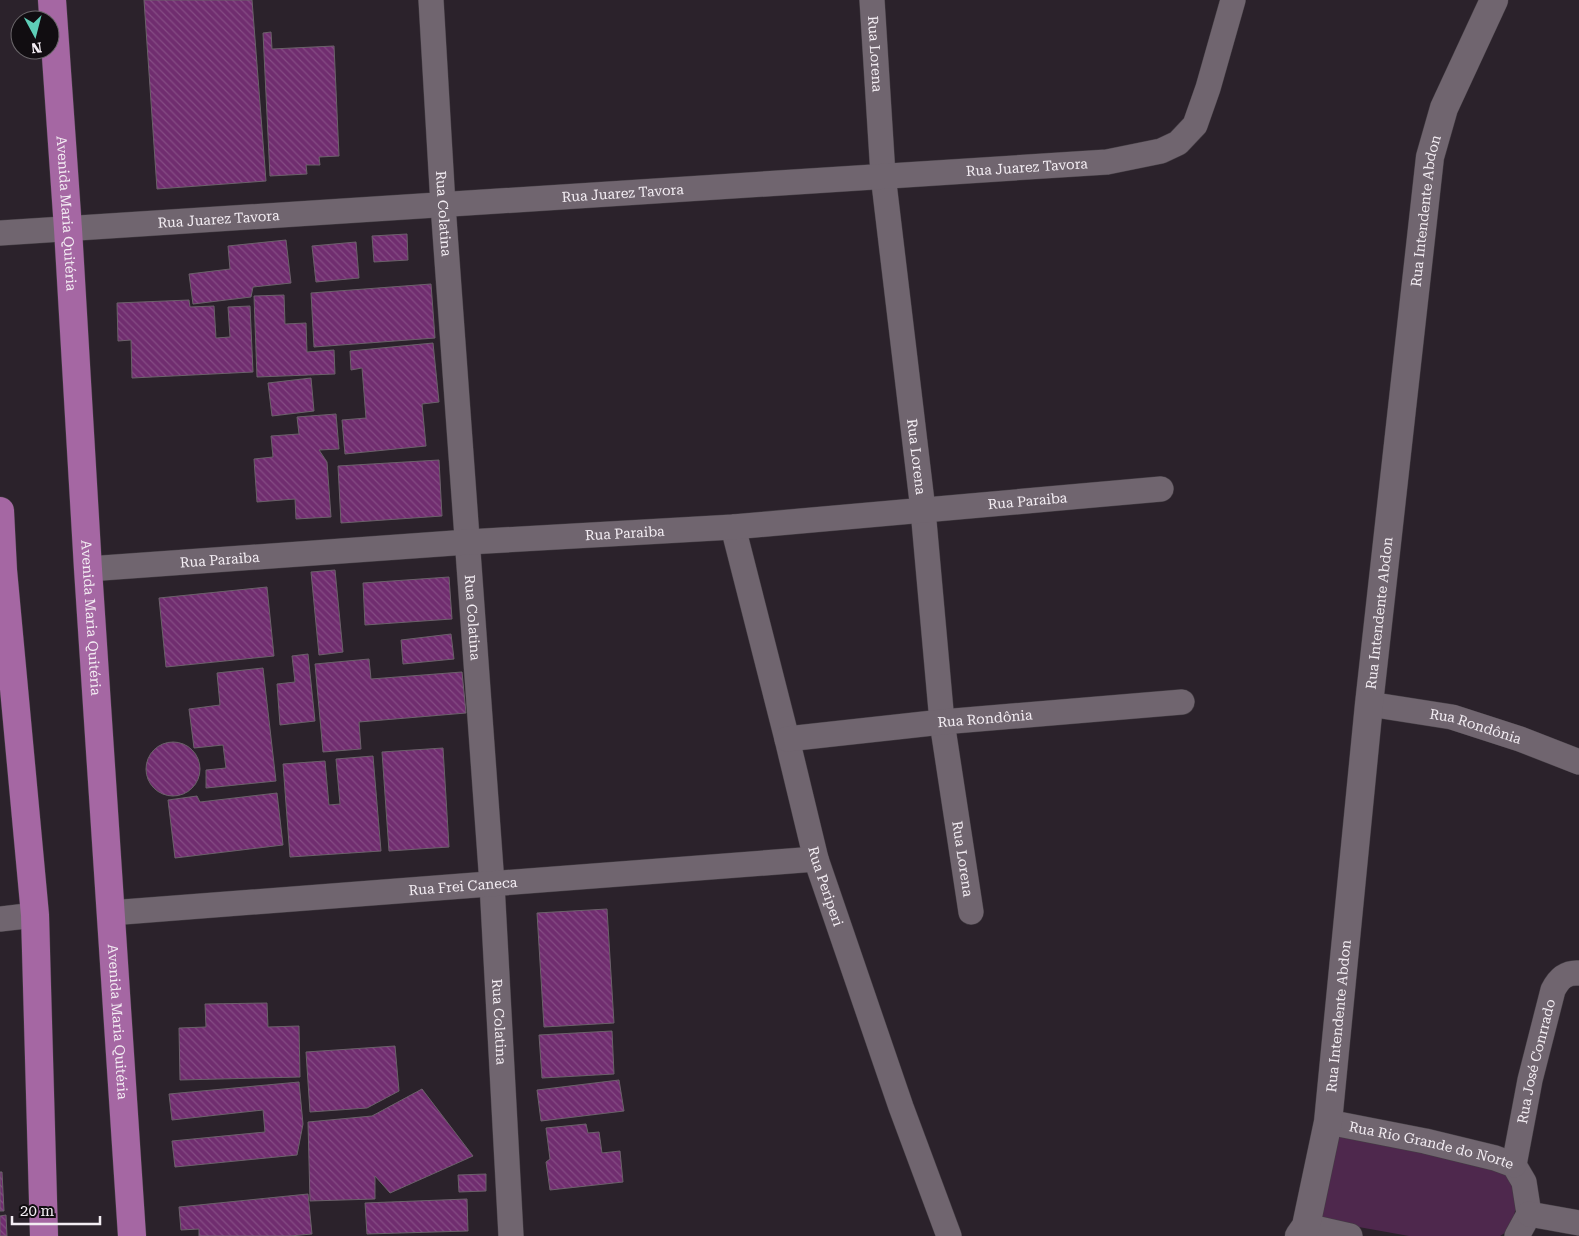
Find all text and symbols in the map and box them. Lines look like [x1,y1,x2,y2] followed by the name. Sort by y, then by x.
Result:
[10,10,60,60] north arrow
[865,15,886,93] street label: Rua Lorena
[30,39,43,57] text: N
[1408,133,1444,288] street label: Rua Intendente Abdon
[54,135,80,292] street label: Avenida Maria Quitéria
[965,155,1089,179] street label: Rua Juarez Tavora
[433,170,455,258] street label: Rua Colatina
[561,181,685,205] street label: Rua Juarez Tavora
[157,207,280,231] street label: Rua Juarez Tavora
[904,418,929,496] street label: Rua Lorena
[987,489,1068,512] street label: Rua Paraiba
[585,523,665,543] street label: Rua Paraiba
[1363,536,1396,690] street label: Rua Intendente Abdon
[78,540,104,696] street label: Avenida Maria Quitéria
[179,549,260,570] street label: Rua Paraiba
[462,574,484,662] street label: Rua Colatina
[937,706,1033,730] street label: Rua Rondônia
[1428,706,1524,747] street label: Rua Rondônia
[949,820,977,898] street label: Rua Lorena
[805,845,847,929] street label: Rua Periperi
[408,874,518,898] street label: Rua Frei Caneca
[1323,939,1354,1093] street label: Rua Intendente Abdon
[105,944,131,1100] street label: Avenida Maria Quitéria
[489,978,510,1066] street label: Rua Colatina
[1514,997,1558,1125] street label: Rua José Conrrado
[1348,1118,1516,1172] street label: Rua Rio Grande do Norte
[12,1194,100,1226] scale bar
[20,1202,55,1220] text: 20 m

